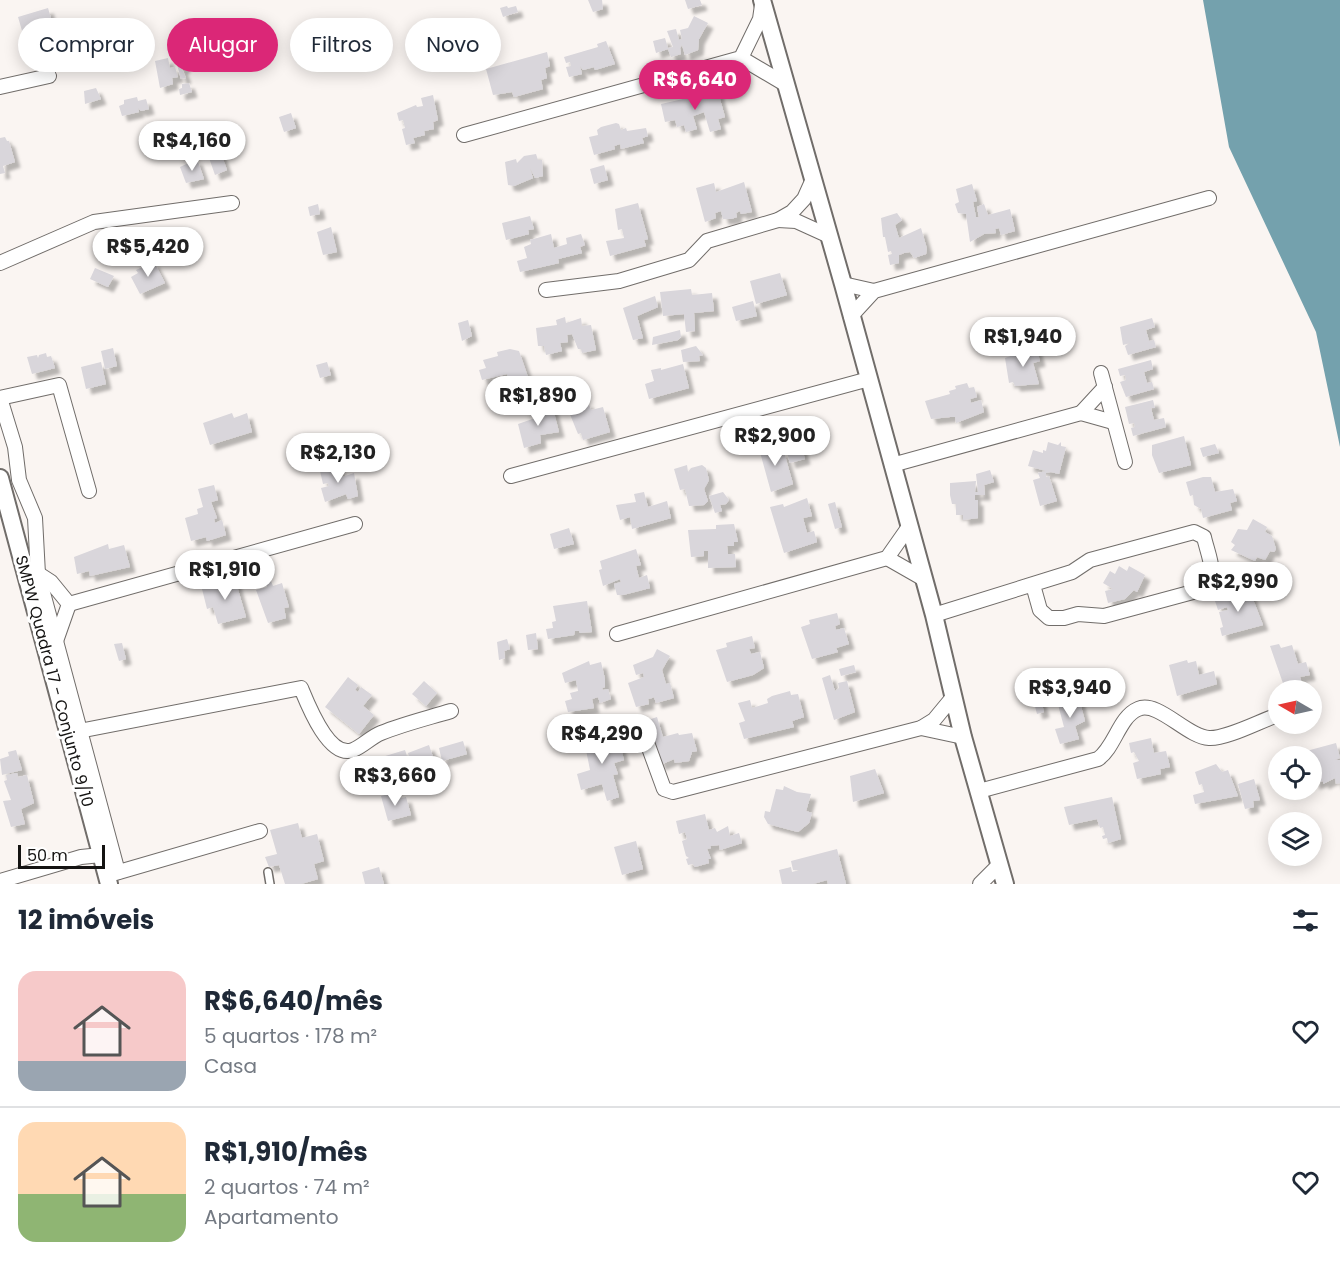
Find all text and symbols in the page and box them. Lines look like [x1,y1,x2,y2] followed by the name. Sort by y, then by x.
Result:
[18,18,155,72] chip: Comprar
[167,18,278,72] chip: Alugar
[290,18,393,72] chip: Filtros
[405,18,501,72] chip: Novo
[640,60,750,111] pin: R$6,640
[653,65,737,93] text: R$6,640
[137,121,247,172] pin: R$4,160
[153,126,231,154] text: R$4,160
[93,227,203,278] pin: R$5,420
[107,232,189,260] text: R$5,420
[968,317,1078,368] pin: R$1,940
[984,322,1062,350] text: R$1,940
[483,376,593,427] pin: R$1,890
[499,381,577,409] text: R$1,890
[720,416,830,467] pin: R$2,900
[734,421,816,449] text: R$2,900
[283,433,393,484] pin: R$2,130
[300,438,376,466] text: R$2,130
[170,550,280,601] pin: R$1,910
[10,553,99,809] street label: SMPW Quadra 17 - Conjunto 9/10
[189,555,261,583] text: R$1,910
[1183,562,1293,613] pin: R$2,990
[1198,567,1279,595] text: R$2,990
[1015,668,1125,719] pin: R$3,940
[1029,673,1111,701] text: R$3,940
[1268,680,1322,734] north arrow
[1268,680,1322,866] map controls
[547,714,657,765] pin: R$4,290
[561,719,643,747] text: R$4,290
[1268,746,1322,800] button: locate
[340,756,450,807] pin: R$3,660
[354,761,436,789] text: R$3,660
[1268,812,1322,866] button: layers
[18,842,105,870] scale bar
[27,844,68,867] text: 50 m
[18,902,154,938] text: 12 imóveis
[1289,904,1322,937] icon: filters
[204,983,383,1019] text: R$6,640/mês
[66,995,138,1067] icon: home
[1289,1015,1322,1048] icon: heart
[204,1022,377,1050] text: 5 quartos · 178 m²
[204,1052,257,1080] text: Casa
[204,1134,368,1170] text: R$1,910/mês
[66,1146,138,1218] icon: home
[1289,1166,1322,1199] icon: heart
[204,1173,370,1201] text: 2 quartos · 74 m²
[204,1203,339,1231] text: Apartamento

